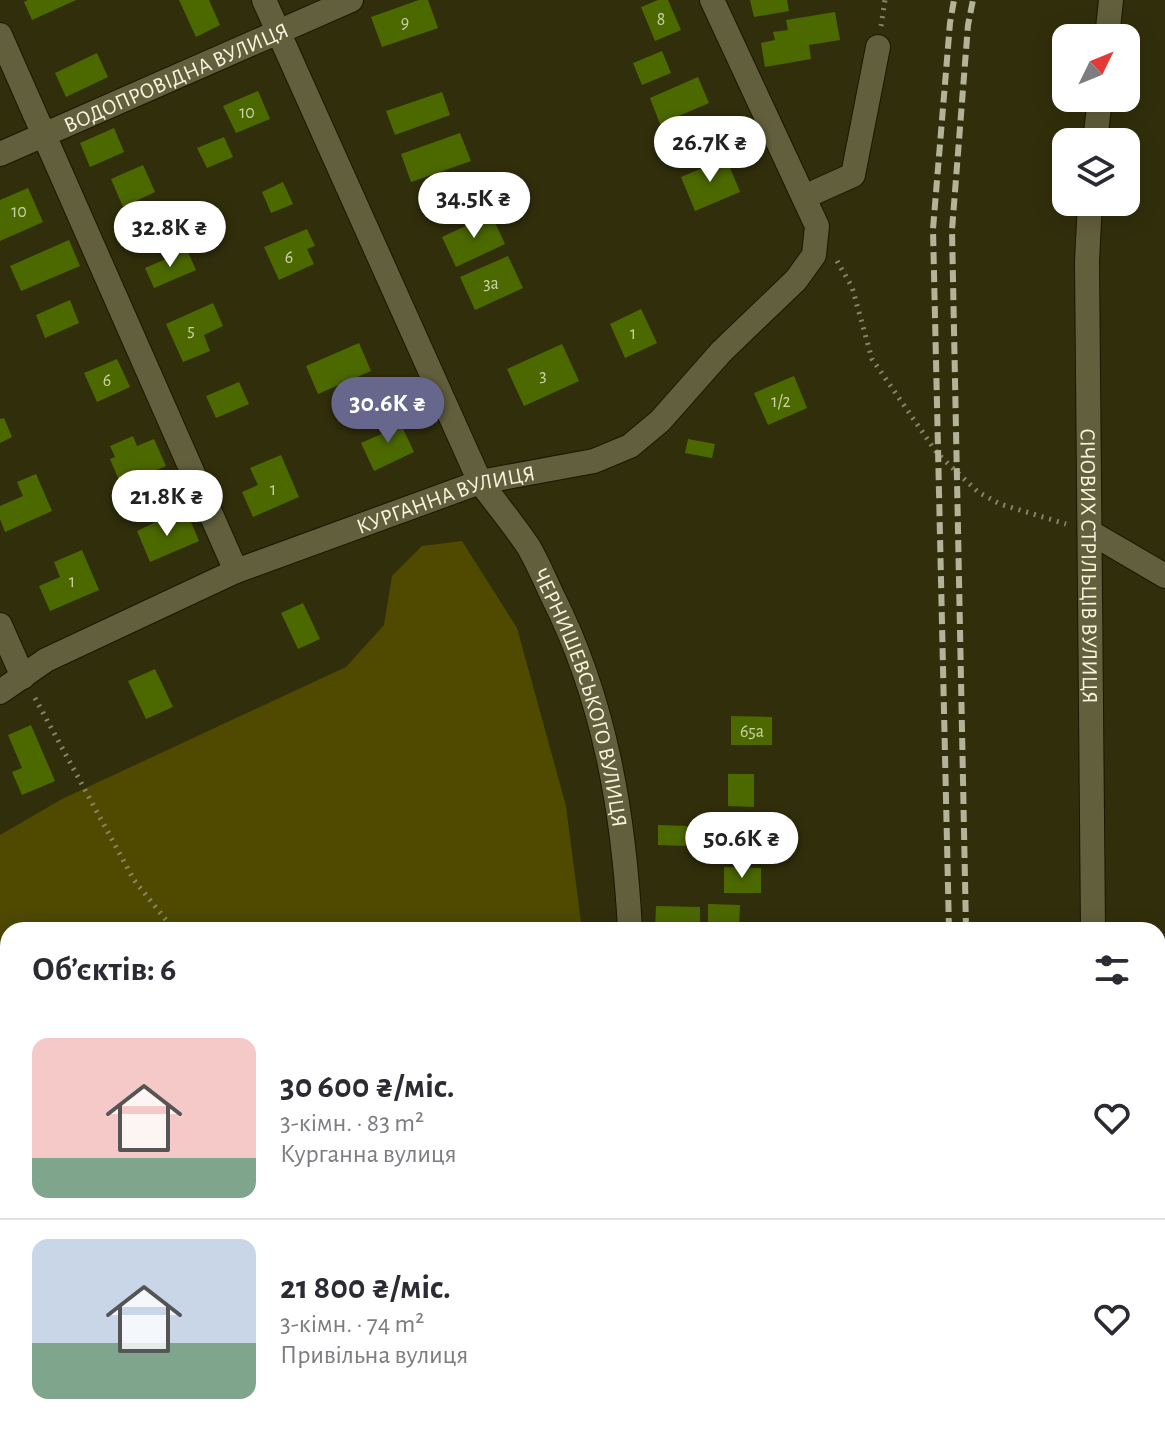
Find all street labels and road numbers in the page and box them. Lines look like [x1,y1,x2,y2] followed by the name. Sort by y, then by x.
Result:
[61,19,292,137] street label: ВОДОПРОВІДНА ВУЛИЦЯ
[1076,428,1101,704] street label: СІЧОВИХ СТРІЛЬЦІВ ВУЛИЦЯ
[354,462,537,538] street label: КУРГАННА ВУЛИЦЯ
[529,565,631,828] street label: ЧЕРНИШЕВСЬКОГО ВУЛИЦЯ

